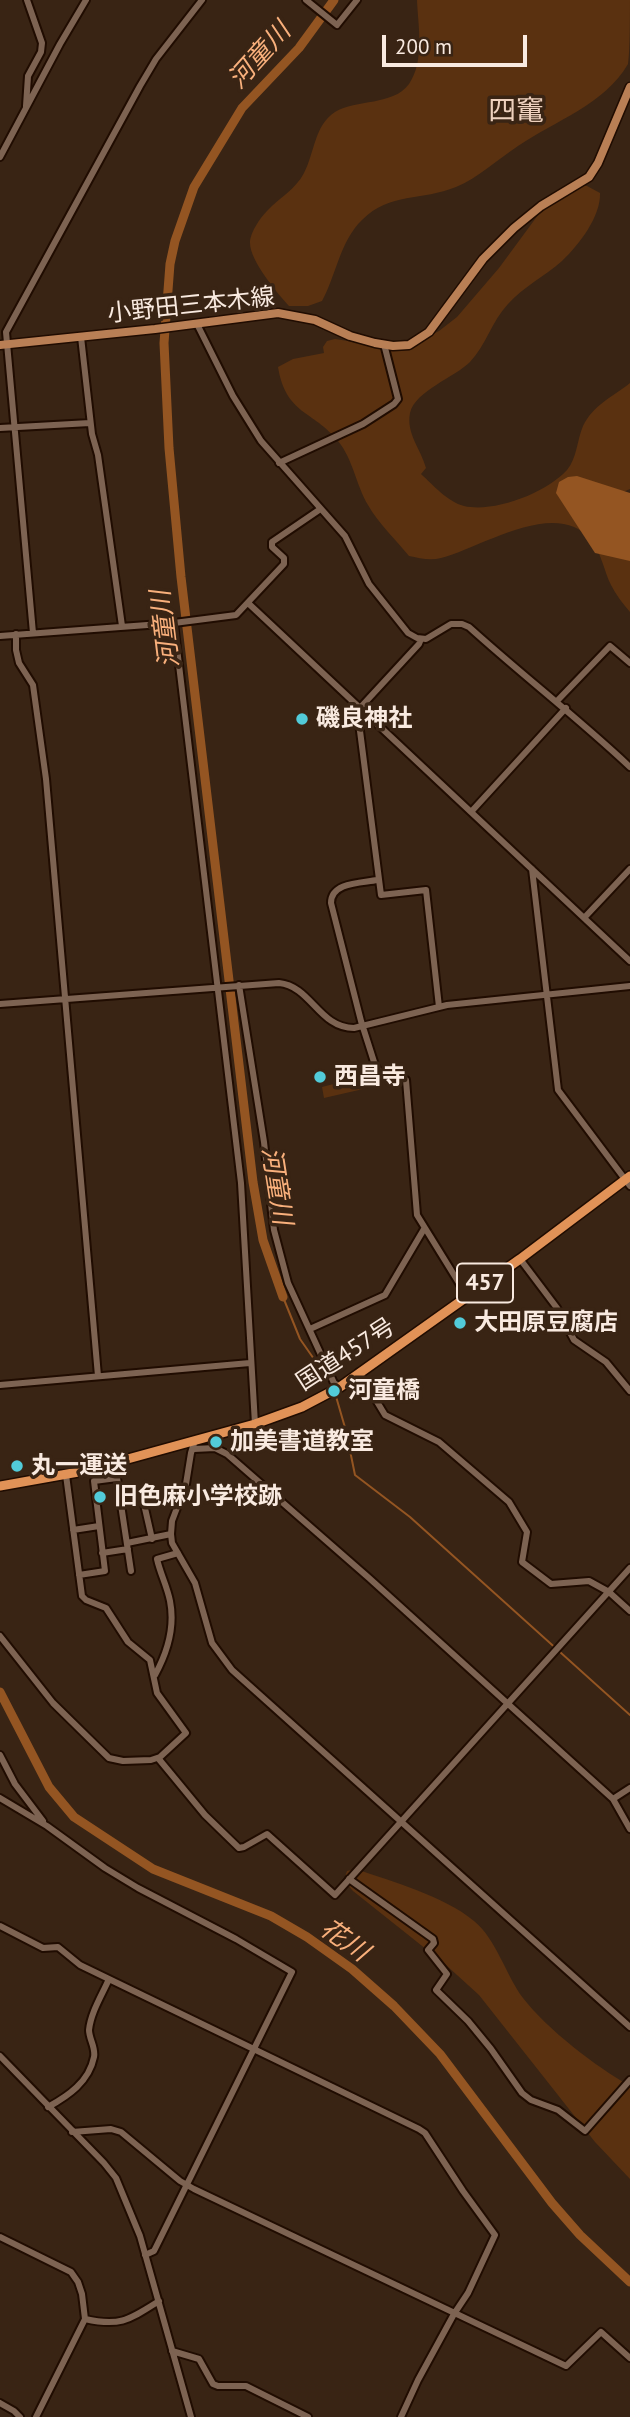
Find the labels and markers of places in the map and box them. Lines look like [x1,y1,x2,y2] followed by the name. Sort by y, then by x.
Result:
[316,705,412,733] place label: 磯良神社
[294,711,310,727] marker: 磯良神社
[334,1063,406,1091] place label: 西昌寺
[312,1069,328,1085] marker: 西昌寺
[474,1309,618,1337] place label: 大田原豆腐店
[452,1315,468,1331] marker: 大田原豆腐店
[348,1377,420,1405] place label: 河童橋
[326,1383,342,1399] marker: 河童橋
[230,1428,374,1456] place label: 加美書道教室
[208,1434,224,1450] marker: 加美書道教室
[31,1452,127,1480] place label: 丸一運送
[9,1458,25,1474] marker: 丸一運送
[114,1483,282,1511] place label: 旧色麻小学校跡
[92,1489,108,1505] marker: 旧色麻小学校跡

